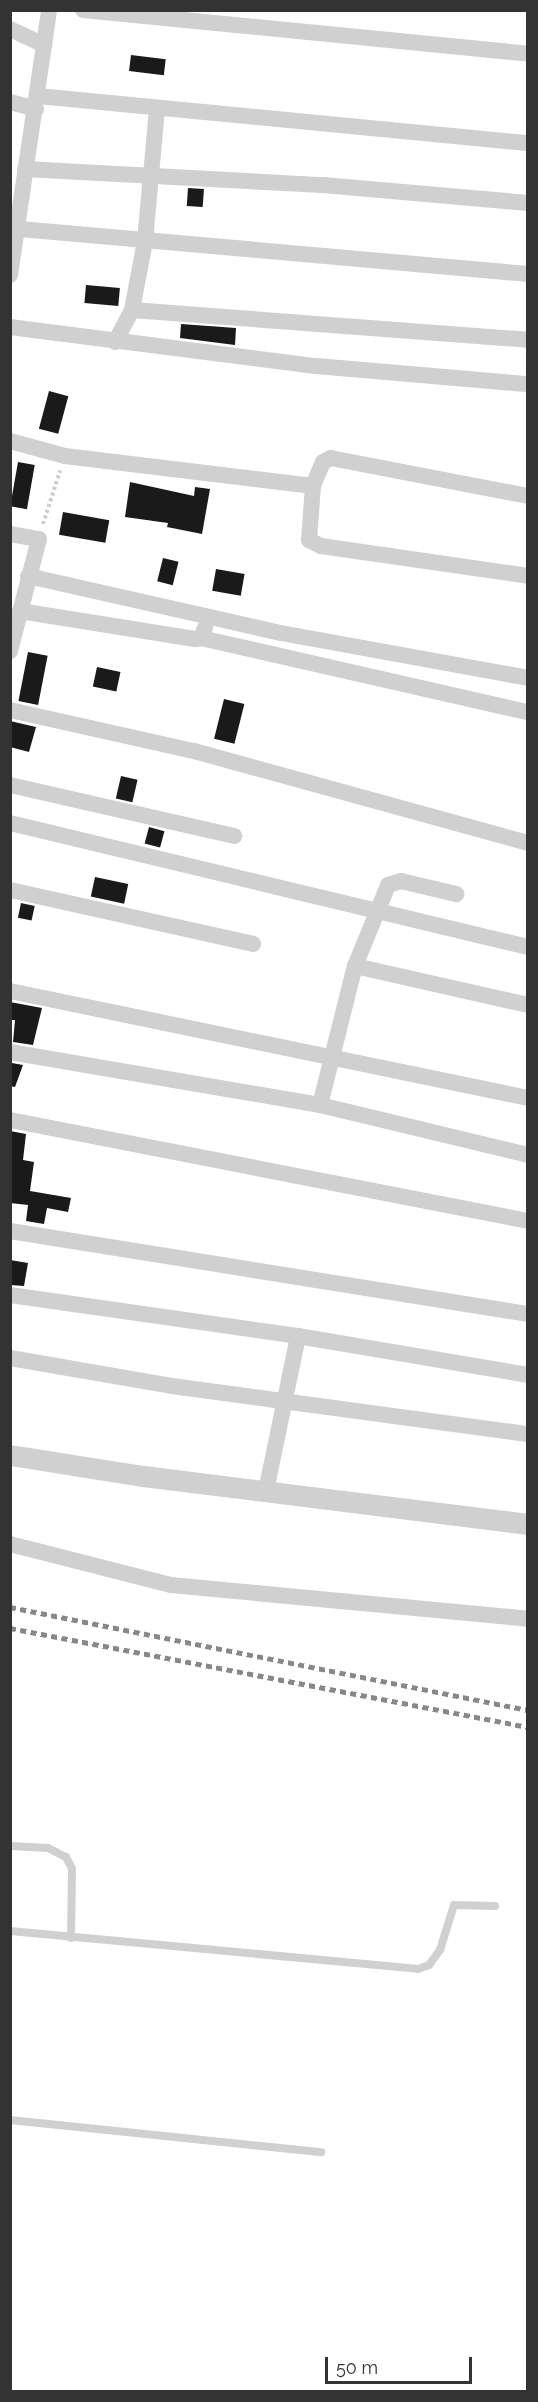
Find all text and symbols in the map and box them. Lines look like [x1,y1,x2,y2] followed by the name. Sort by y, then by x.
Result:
[328,2345,475,2383] scale bar
[336,2357,378,2378] text: 50 m

